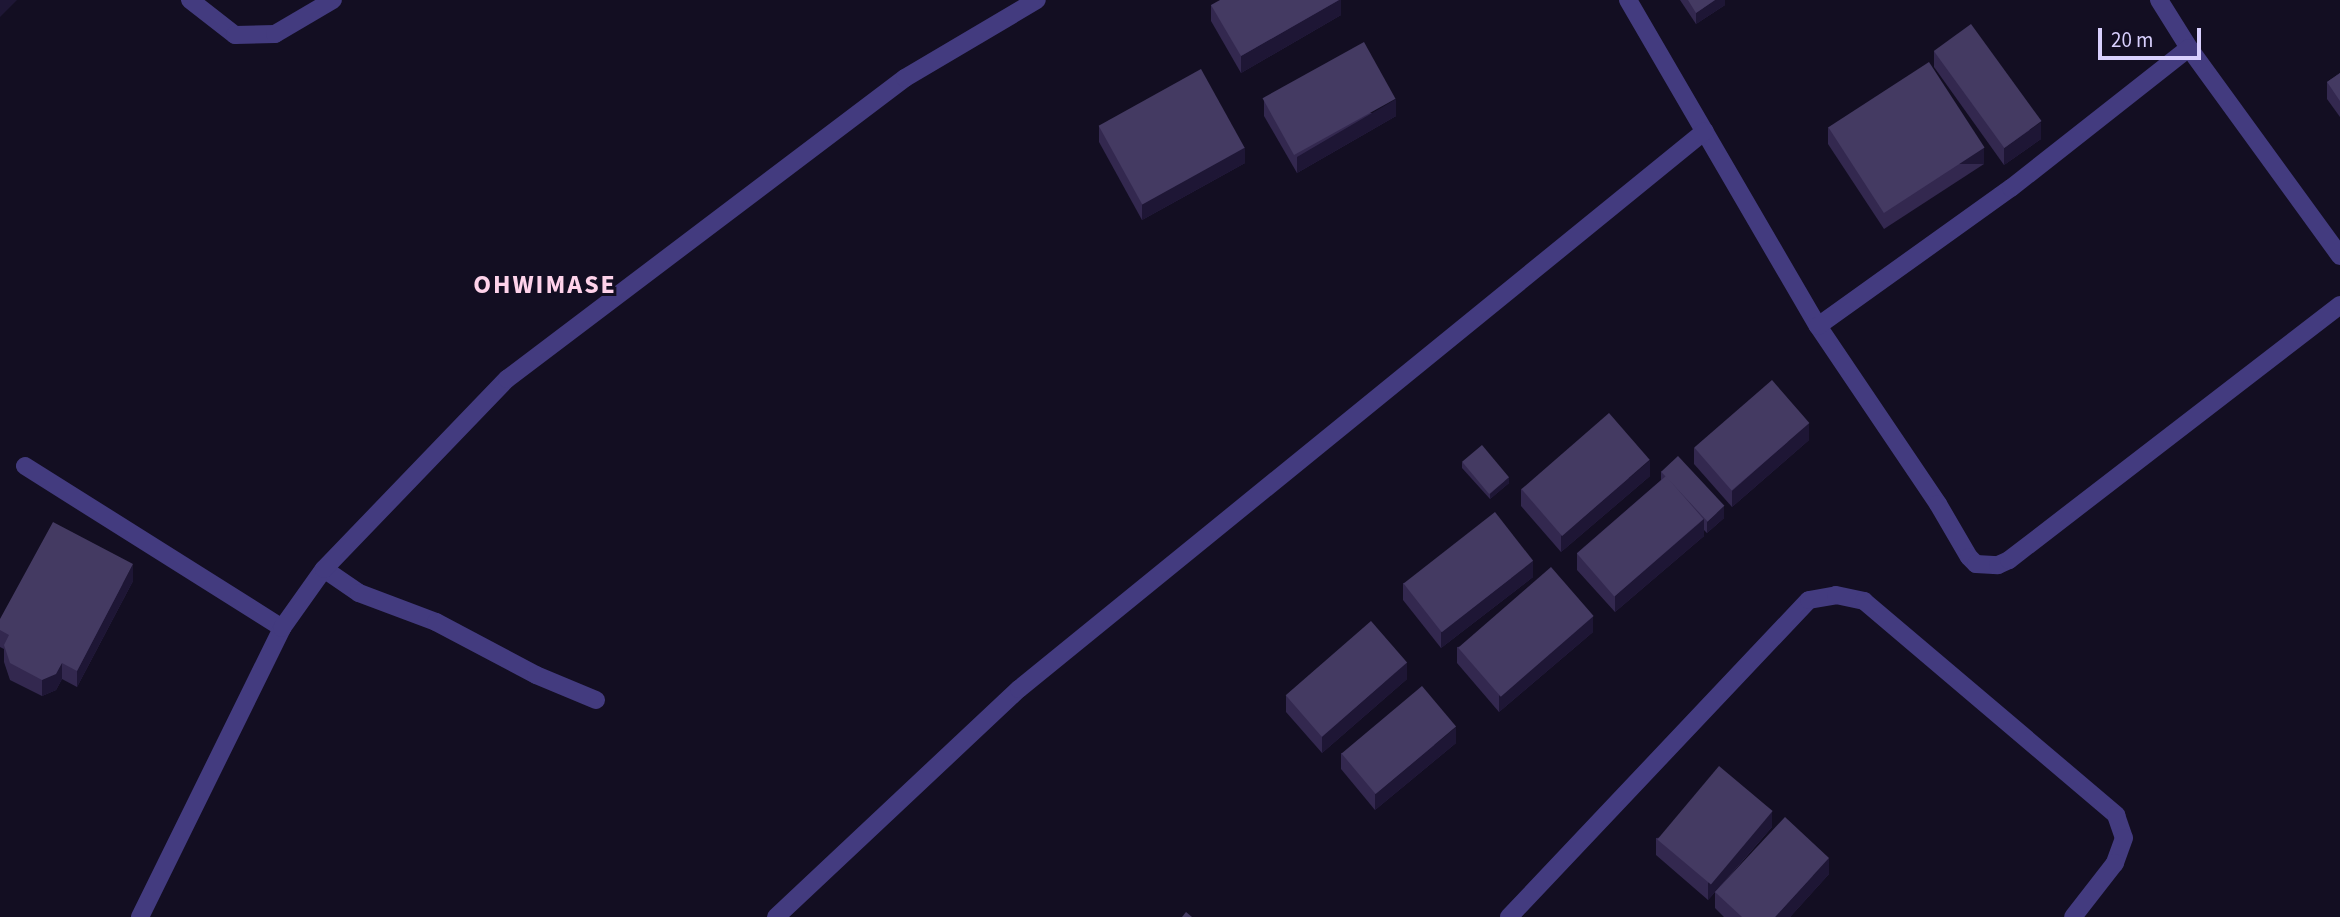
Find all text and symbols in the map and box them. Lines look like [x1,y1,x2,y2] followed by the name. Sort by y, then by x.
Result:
[2102,14,2205,58] scale bar
[2111,25,2153,55] text: 20 m
[474,269,616,301] district label: OHWIMASE

